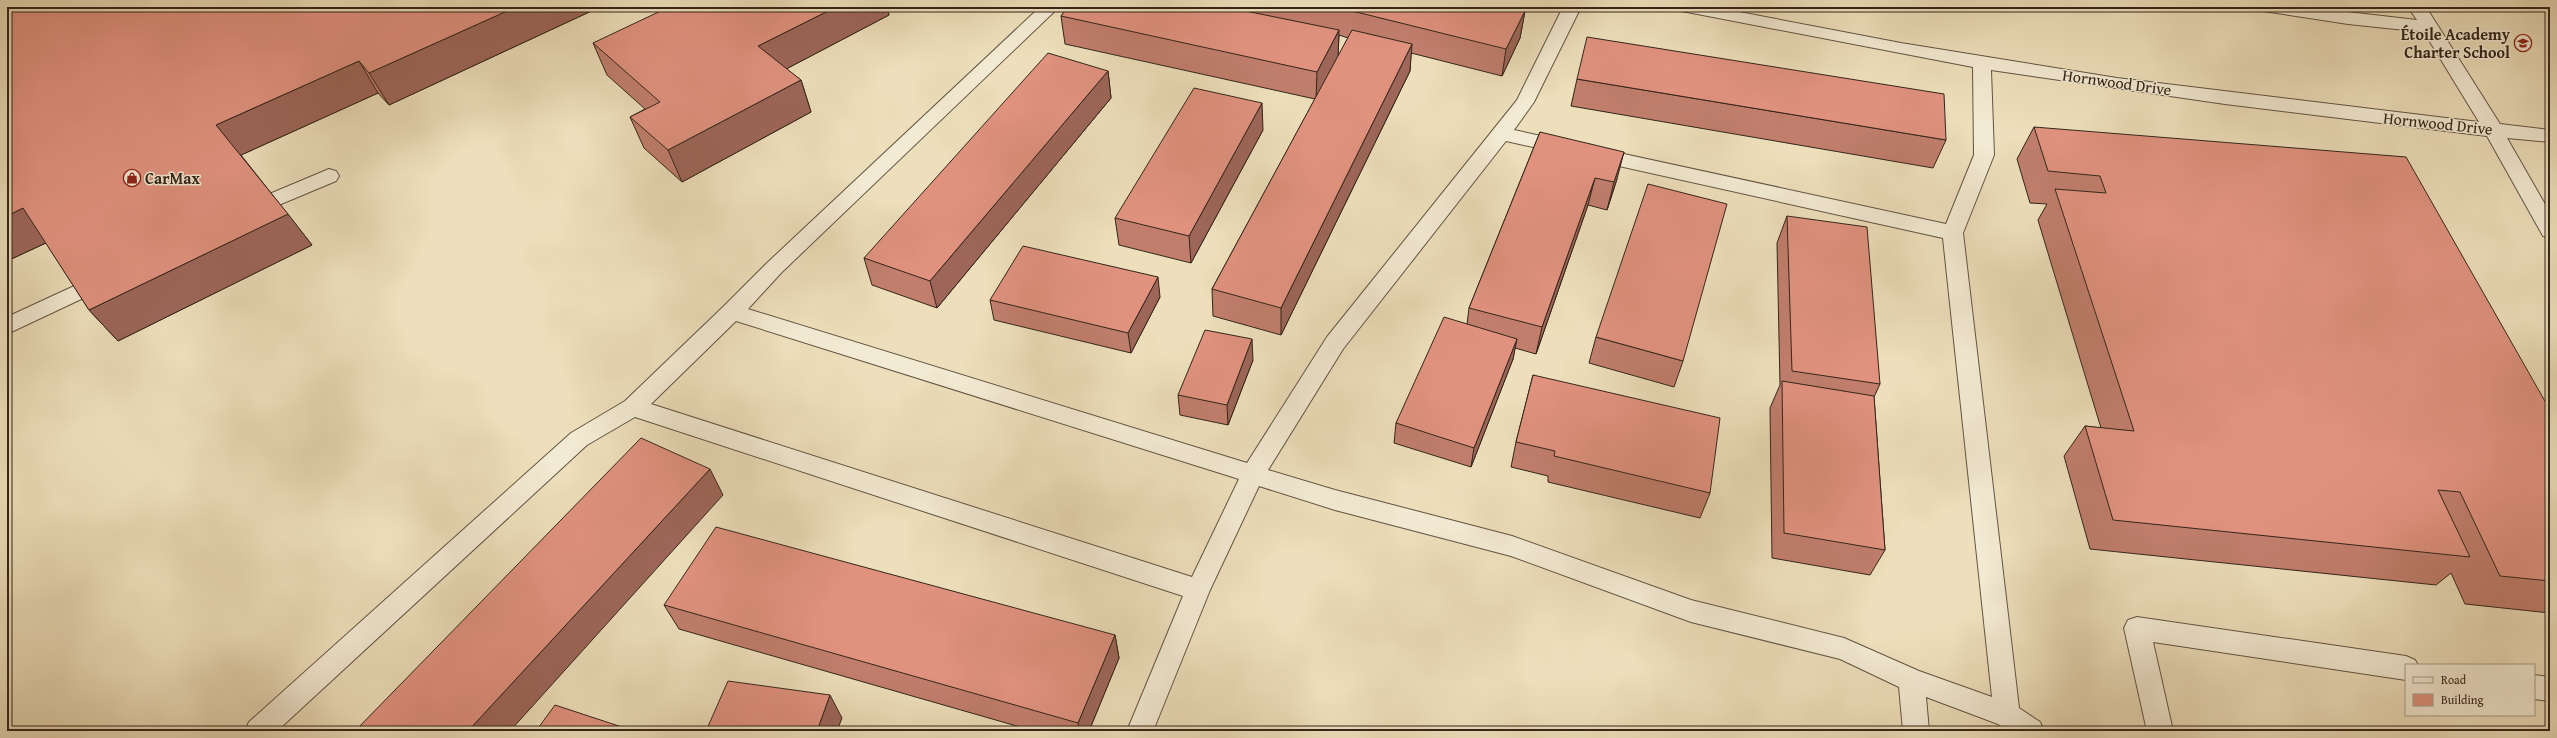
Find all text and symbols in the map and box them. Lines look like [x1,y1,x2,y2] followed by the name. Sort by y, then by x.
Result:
[2401,22,2511,64] place label: Étoile Academy Charter School
[2513,33,2533,53] school or university icon: Étoile Academy Charter School
[2061,62,2173,102] street label: Hornwood Drive
[2382,105,2494,141] street label: Hornwood Drive
[145,166,201,190] place label: CarMax
[122,168,142,188] shop icon: CarMax
[2405,664,2535,716] legend
[2441,671,2467,688] text: Road
[2441,691,2484,708] text: Building

